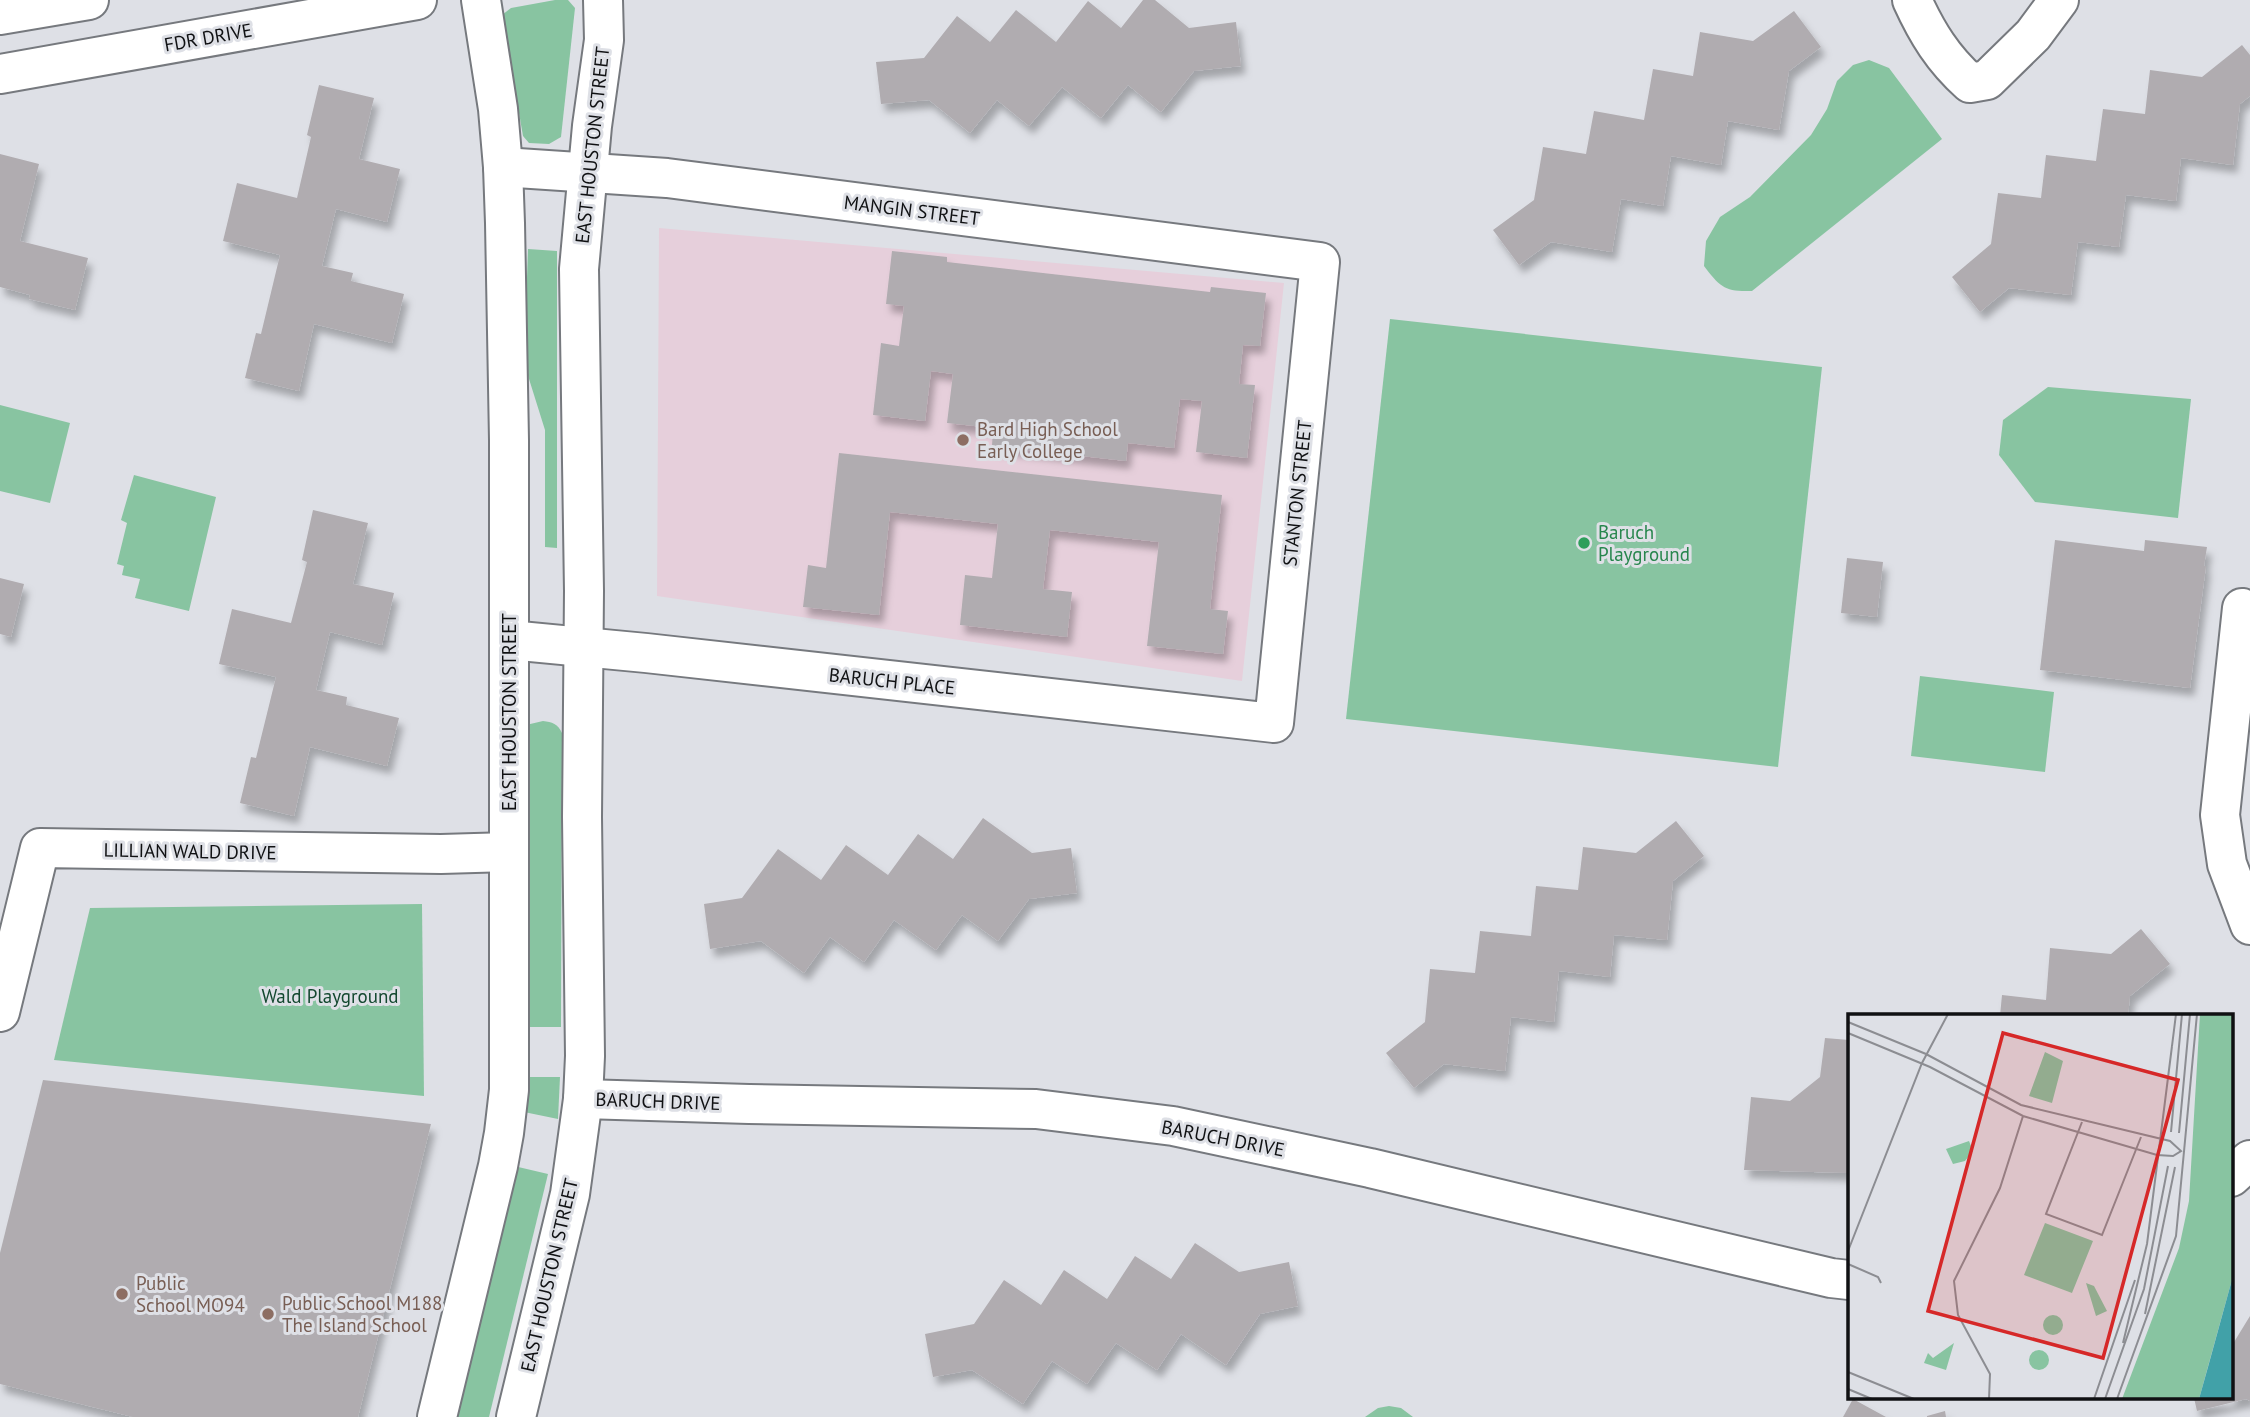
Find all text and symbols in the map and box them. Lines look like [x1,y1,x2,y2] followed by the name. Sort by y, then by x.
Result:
[162,17,254,57] street label: FDR DRIVE
[570,45,614,245] street label: EAST HOUSTON STREET
[843,190,982,230] street label: MANGIN STREET
[977,417,1118,463] place label: Bard High School Early College
[1277,418,1317,567] street label: STANTON STREET
[955,432,971,448] marker: Bard High School Early College
[1598,520,1690,566] place label: Baruch Playground
[1576,535,1592,551] marker: Baruch Playground
[497,613,521,811] street label: EAST HOUSTON STREET
[828,662,956,700] street label: BARUCH PLACE
[103,837,277,865] street label: LILLIAN WALD DRIVE
[261,984,399,1008] park label: Wald Playground
[1848,1014,2232,1400] inset map
[595,1087,721,1115] street label: BARUCH DRIVE
[1159,1114,1287,1162] street label: BARUCH DRIVE
[515,1175,583,1374] street label: EAST HOUSTON STREET
[136,1271,245,1317] place label: Public School MO94
[114,1286,130,1302] marker: Public School MO94
[282,1291,442,1337] place label: Public School M188 The Island School
[260,1306,276,1322] marker: Public School M188 The Island School

